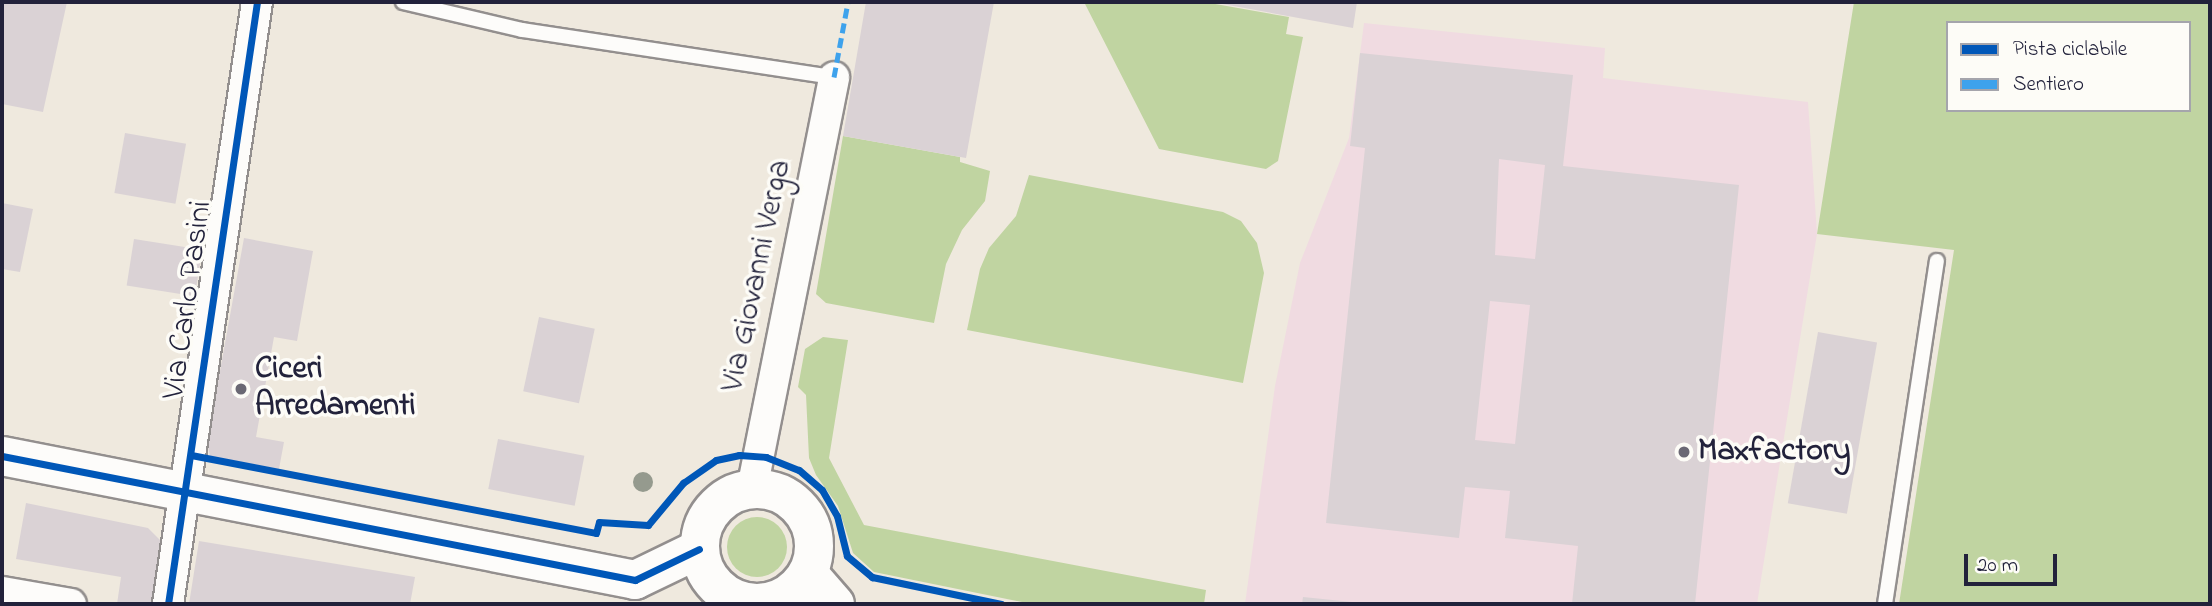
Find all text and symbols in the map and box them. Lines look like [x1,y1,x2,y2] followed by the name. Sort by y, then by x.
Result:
[1946,21,2191,112] legend
[2013,35,2127,65] text: Pista ciclabile
[2013,70,2084,100] text: Sentiero
[715,157,801,395] street label: Via Giovanni Verga
[156,198,222,402] street label: Via Carlo Pasini
[255,352,416,427] place label: Ciceri Arredamenti
[233,381,249,397] marker: Ciceri Arredamenti
[1698,433,1850,471] place label: Maxfactory
[1676,444,1692,460] marker: Maxfactory
[1967,540,2060,584] scale bar
[1977,551,2018,581] text: 20 m

